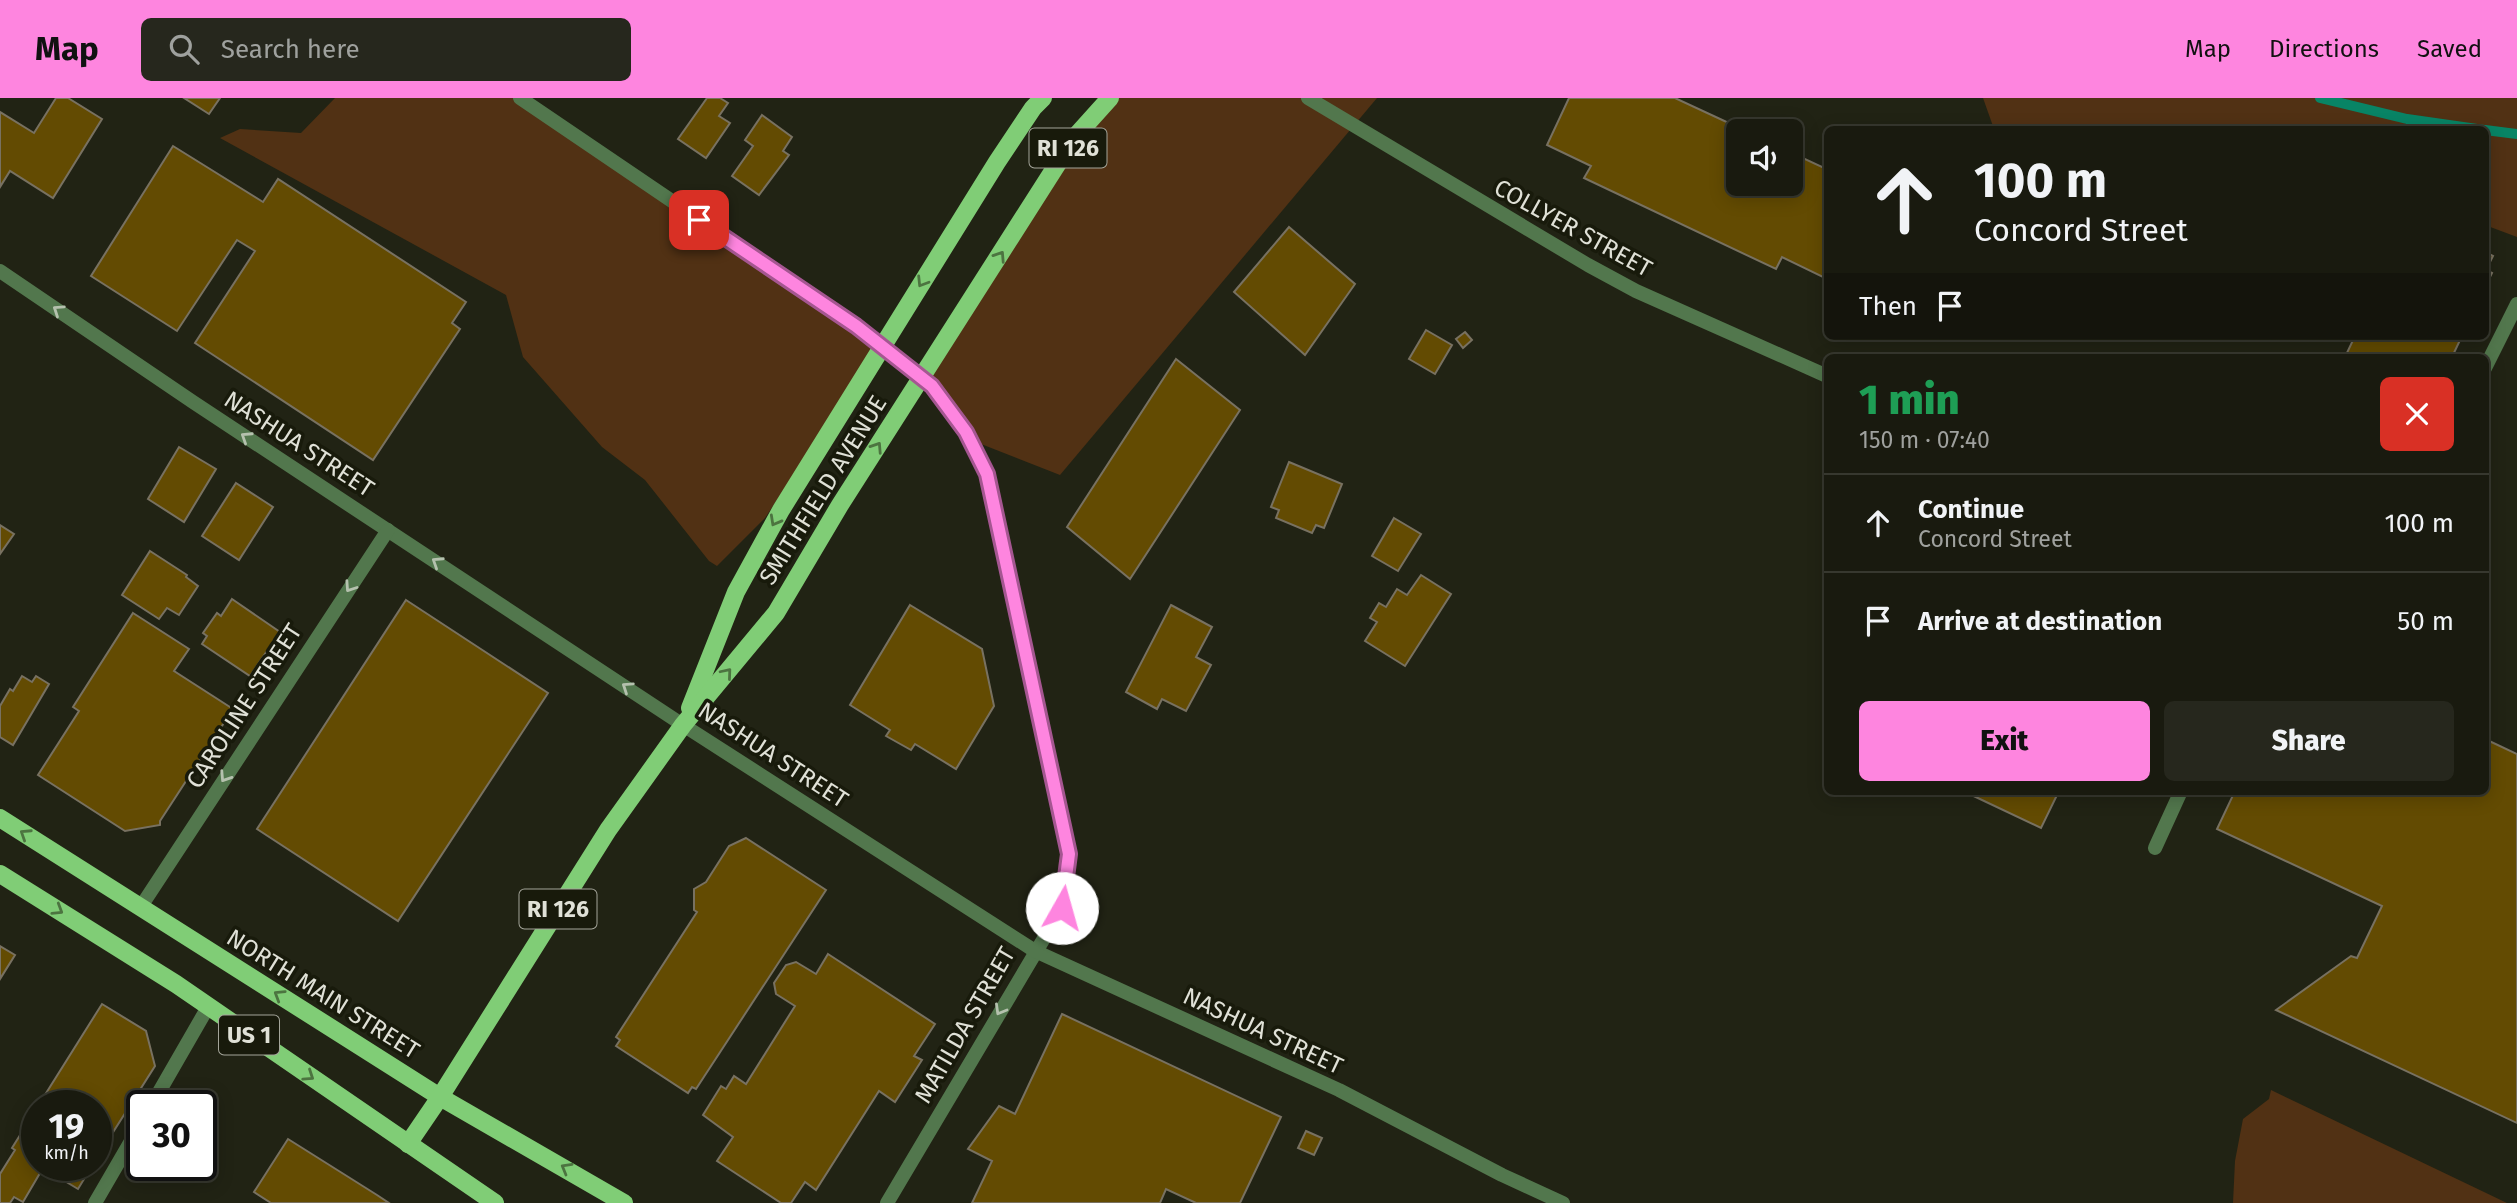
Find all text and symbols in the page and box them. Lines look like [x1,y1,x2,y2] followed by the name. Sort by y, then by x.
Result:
[141,18,631,81] search box
[35,29,99,69] text: Map
[165,30,203,68] icon: search
[221,34,360,65] text: Search here
[2185,35,2231,63] text: Map
[2269,35,2379,63] text: Directions
[2417,35,2482,63] text: Saved
[1726,119,1803,196] map controls
[1726,119,1803,196] button: sound
[1030,129,1106,168] road number: RI 126
[1974,151,2107,210] text: 100 m
[1859,154,1950,245] icon: ahead
[1489,173,1657,283] street label: COLLYER STREET
[669,190,729,250] pin
[680,201,718,239] icon: arrive
[1974,211,2188,249] text: Concord Street
[992,251,1004,264] one-way arrow
[917,274,930,287] one-way arrow
[1931,287,1969,325] icon: arrive
[1859,291,1917,322] text: Then
[52,305,65,318] one-way arrow
[1859,375,1960,425] text: 1 min
[2380,377,2454,451] button: close
[219,385,380,503] street label: NASHUA STREET
[753,390,893,590] street label: SMITHFIELD AVENUE
[1859,426,1990,454] text: 150 m · 07:40
[241,432,254,445] one-way arrow
[869,442,882,455] one-way arrow
[1918,494,2024,525] text: Continue
[1859,504,1897,542] icon: ahead
[2385,508,2454,539] text: 100 m
[770,513,783,526] one-way arrow
[1918,525,2072,553] text: Concord Street
[431,557,444,570] one-way arrow
[346,579,358,592] one-way arrow
[1859,602,1897,640] icon: arrive
[1918,606,2162,637] text: Arrive at destination
[2397,606,2454,637] text: 50 m
[180,618,308,793] street label: CAROLINE STREET
[719,668,731,681] one-way arrow
[621,682,634,695] one-way arrow
[693,696,854,814] street label: NASHUA STREET
[1859,701,2150,781] button: Exit
[2164,701,2454,781] button: Share
[221,769,233,782] one-way arrow
[20,830,33,842] one-way arrow
[1025,871,1099,945] position arrow
[520,890,596,929] road number: RI 126
[50,902,63,915] one-way arrow
[221,923,425,1065] street label: NORTH MAIN STREET
[909,941,1021,1108] street label: MATILDA STREET
[1179,982,1348,1080] street label: NASHUA STREET
[274,991,287,1004] one-way arrow
[995,1002,1008,1015] one-way arrow
[219,1016,279,1054] road number: US 1
[301,1068,314,1080] one-way arrow
[126,1090,217,1181] speed limit sign: 30
[49,1105,84,1147] text: 19
[44,1142,89,1164] text: km/h
[560,1164,573,1177] one-way arrow

